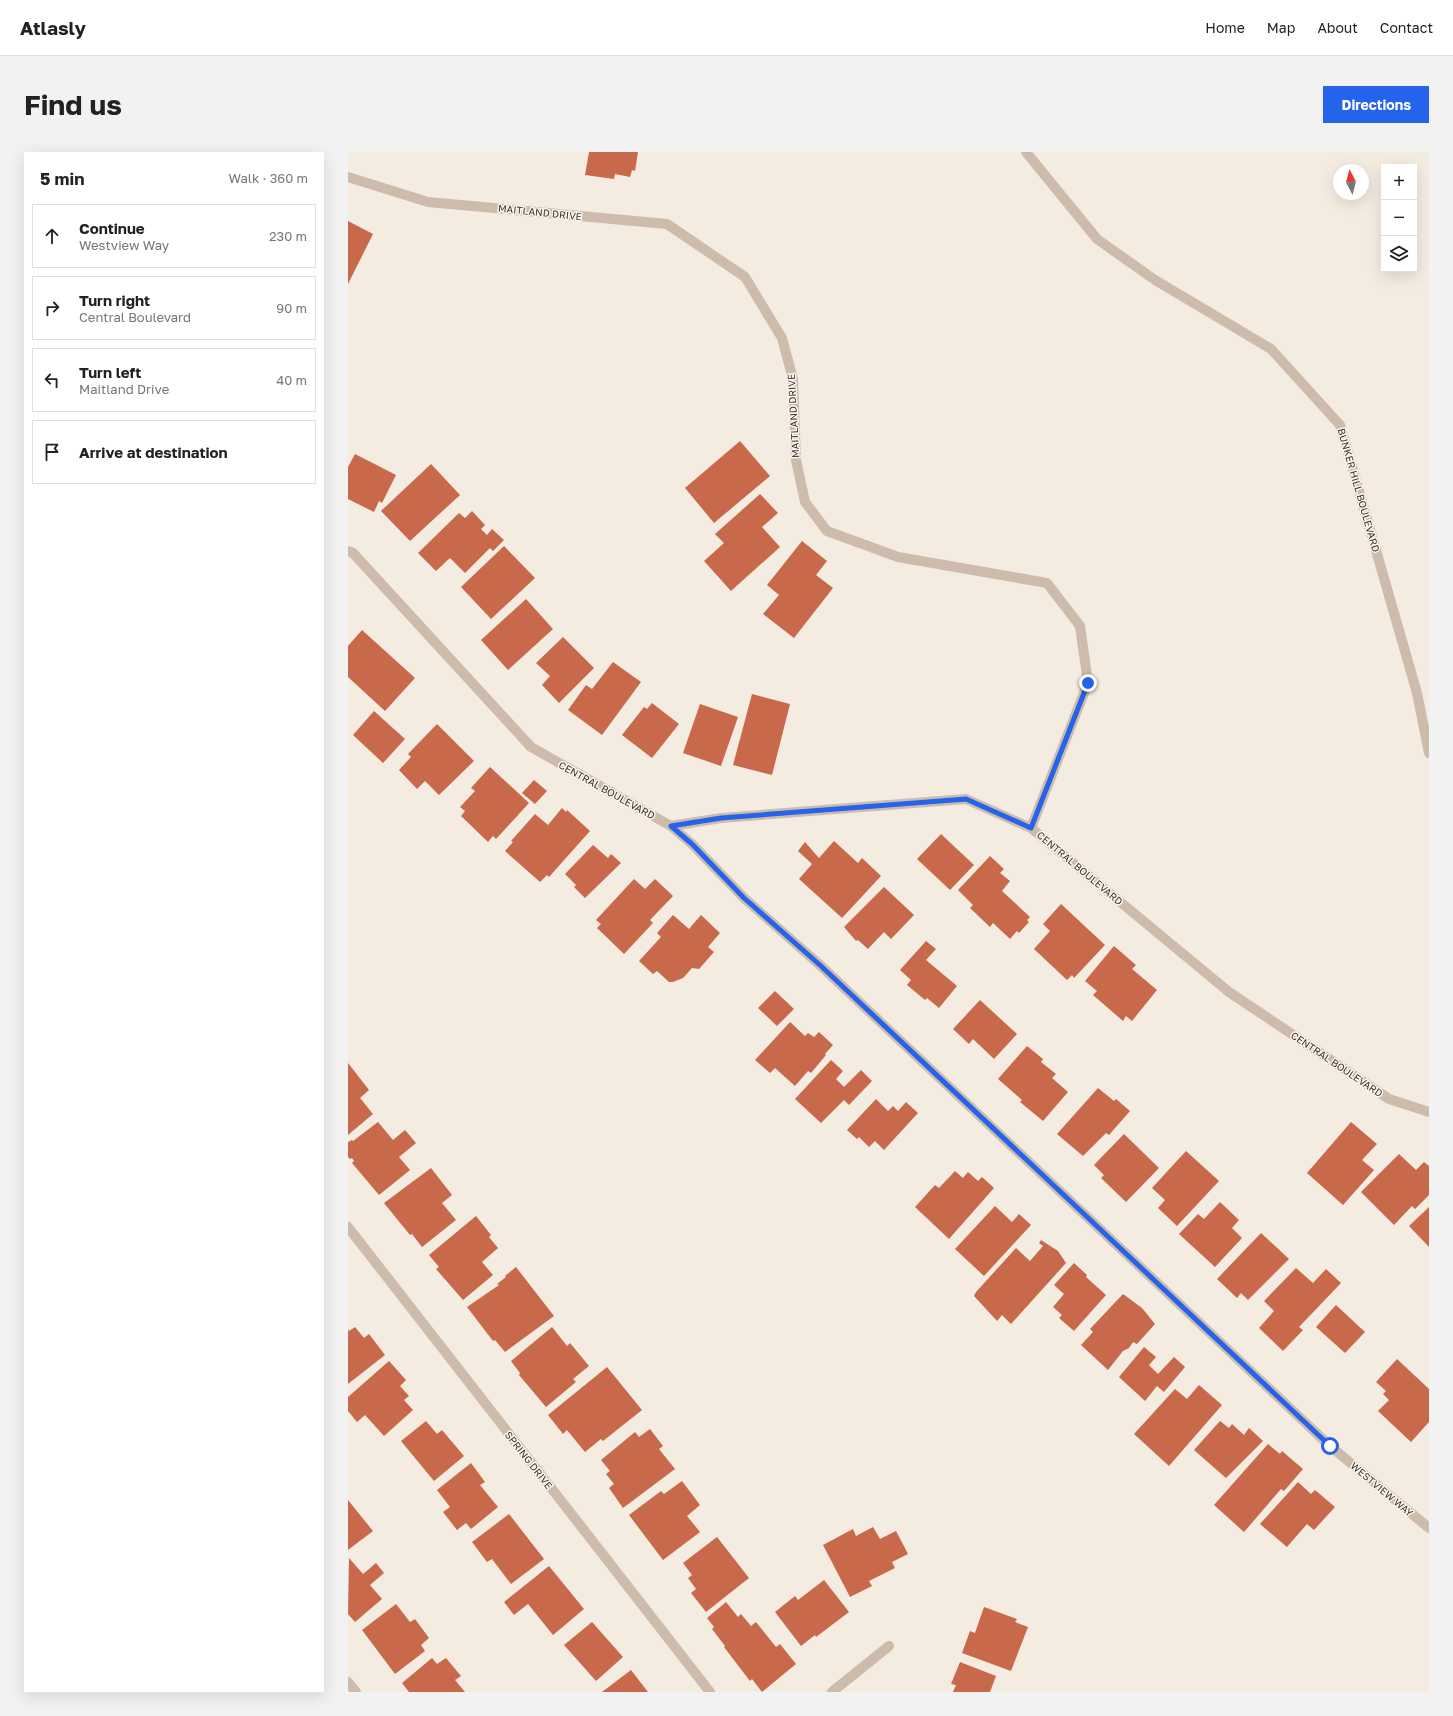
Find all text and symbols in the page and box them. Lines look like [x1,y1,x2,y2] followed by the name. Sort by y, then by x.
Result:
[20,16,86,39] text: Atlasly
[1205,19,1245,36] text: Home
[1267,19,1295,36] text: Map
[1317,19,1358,36] text: About
[1380,19,1433,36] text: Contact
[1323,86,1429,123] button: Directions
[24,88,122,121] text: Find us
[1333,164,1369,200] north arrow
[1381,164,1417,272] map controls
[1381,164,1417,200] button: +
[40,168,84,189] text: 5 min
[229,170,308,186] text: Walk · 360 m
[1381,200,1417,236] button: −
[498,202,582,222] street label: MAITLAND DRIVE
[79,219,145,237] text: Continue
[41,225,63,247] icon: ahead
[269,228,307,244] text: 230 m
[1381,236,1417,272] button: layers
[79,237,169,253] text: Westview Way
[79,291,150,309] text: Turn right
[41,297,63,319] icon: right
[276,300,307,316] text: 90 m
[79,309,191,325] text: Central Boulevard
[79,363,141,381] text: Turn left
[41,369,63,391] icon: left
[276,372,307,388] text: 40 m
[785,374,801,458] street label: MAITLAND DRIVE
[79,381,169,397] text: Maitland Drive
[1336,427,1382,553] street label: BUNKER HILL BOULEVARD
[41,441,63,463] icon: arrive
[79,443,228,461] text: Arrive at destination
[1079,674,1097,692] route end
[557,759,657,821] street label: CENTRAL BOULEVARD
[1035,829,1125,907] street label: CENTRAL BOULEVARD
[1289,1029,1385,1099] street label: CENTRAL BOULEVARD
[503,1429,555,1491] street label: SPRING DRIVE
[1321,1437,1339,1455] route start
[1348,1459,1416,1519] street label: WESTVIEW WAY

